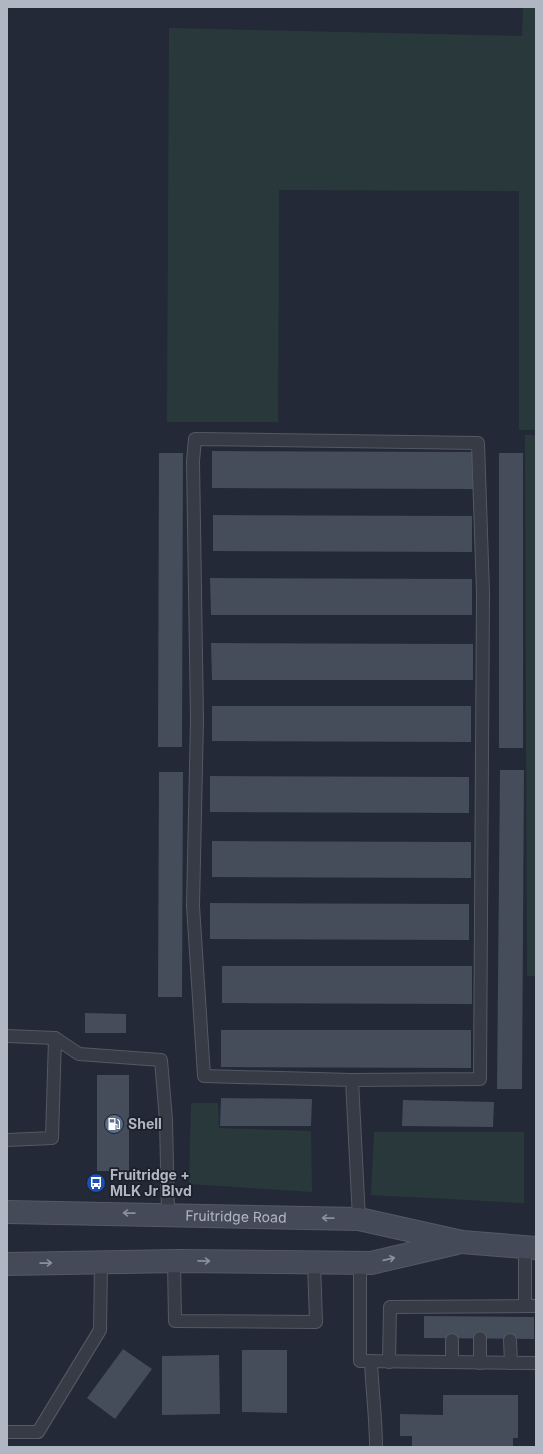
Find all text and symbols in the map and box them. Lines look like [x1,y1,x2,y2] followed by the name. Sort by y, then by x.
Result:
[103,1113,125,1135] fuel station icon: Shell
[128,1115,162,1132] place label: Shell
[110,1166,192,1199] place label: Fruitridge + MLK Jr Blvd
[85,1172,107,1194] bus stop icon: Fruitridge + MLK Jr Blvd
[185,1207,287,1226] street label: Fruitridge Road
[123,1210,136,1217] one-way arrow
[322,1214,335,1222] one-way arrow
[383,1254,396,1262] one-way arrow
[197,1258,210,1265] one-way arrow
[39,1259,52,1267] one-way arrow

